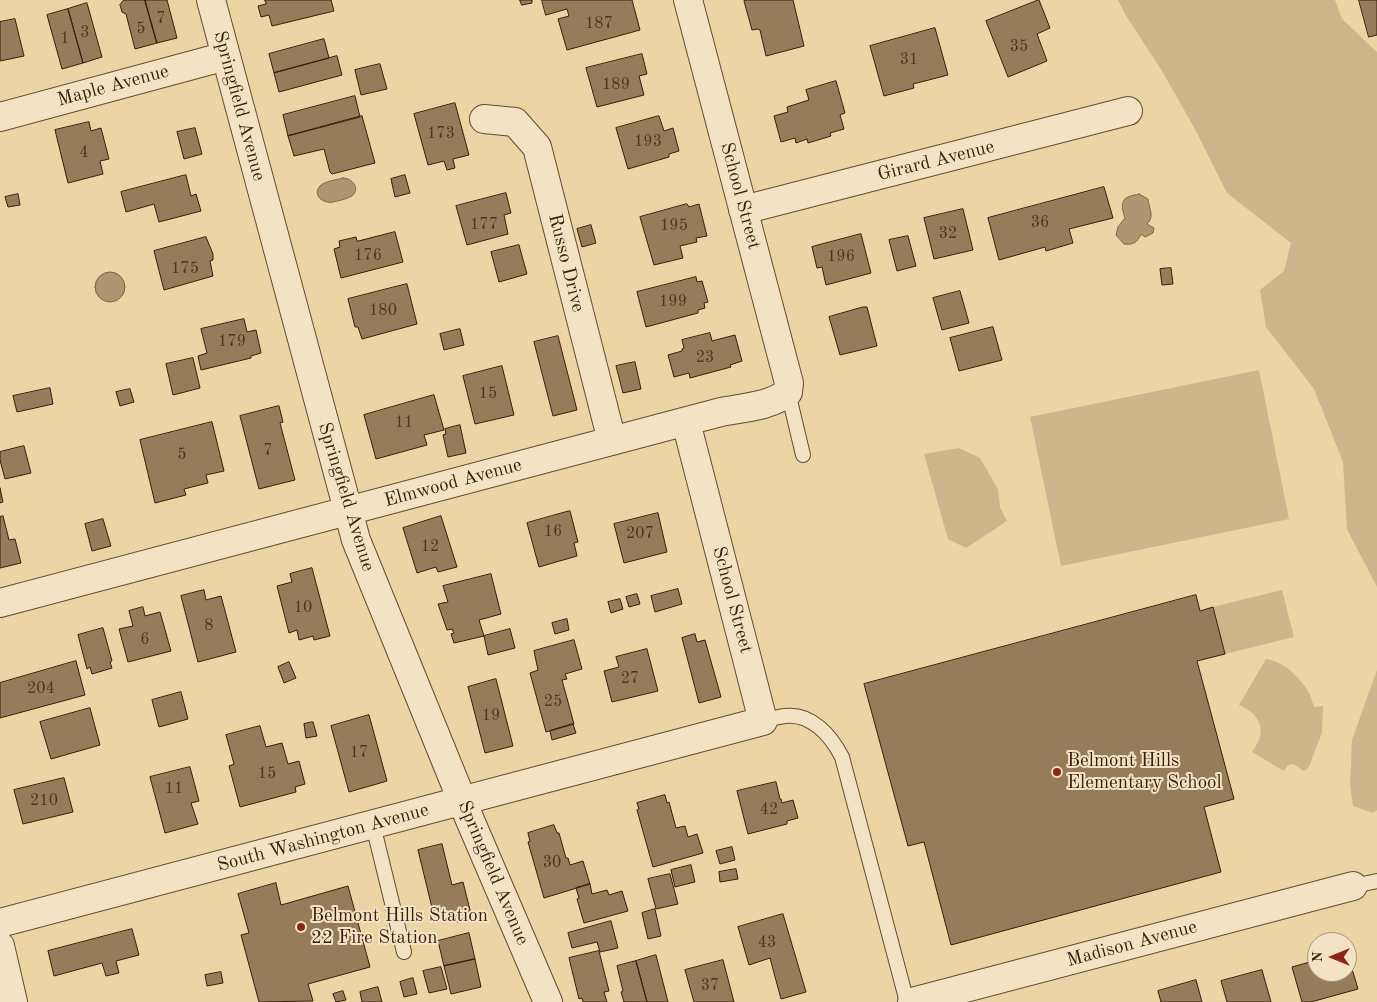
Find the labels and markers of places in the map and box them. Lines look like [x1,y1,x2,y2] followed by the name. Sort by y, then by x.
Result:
[1067,750,1222,794] place label: Belmont Hills Elementary School
[1051,766,1063,778] marker: Belmont Hills Elementary School
[311,905,488,949] place label: Belmont Hills Station 22 Fire Station
[295,921,307,933] marker: Belmont Hills Station 22 Fire Station

